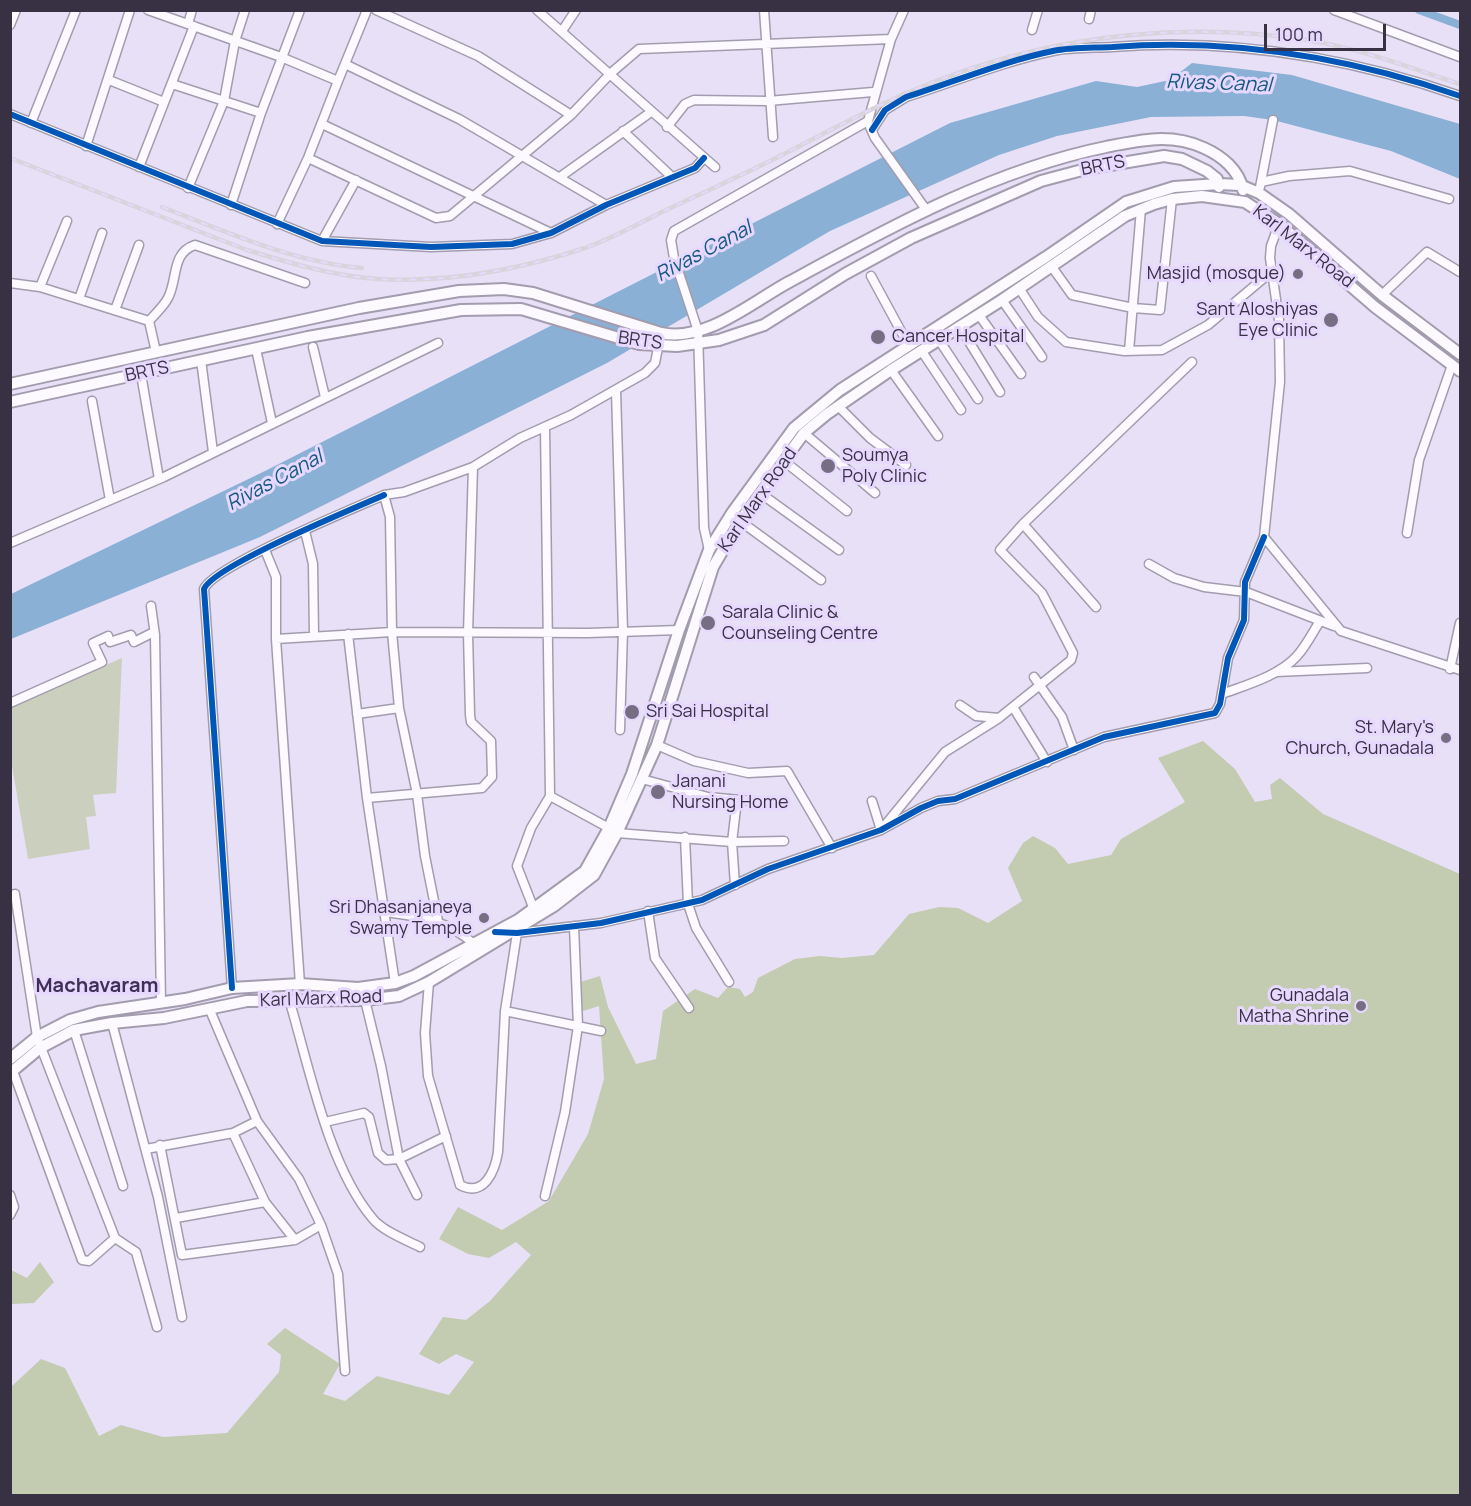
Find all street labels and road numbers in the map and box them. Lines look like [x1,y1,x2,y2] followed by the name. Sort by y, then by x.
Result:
[1079,151,1127,181] street label: BRTS
[1248,201,1358,293] street label: Karl Marx Road
[617,327,663,355] street label: BRTS
[123,357,171,387] street label: BRTS
[714,444,802,556] street label: Karl Marx Road
[259,986,383,1012] street label: Karl Marx Road

